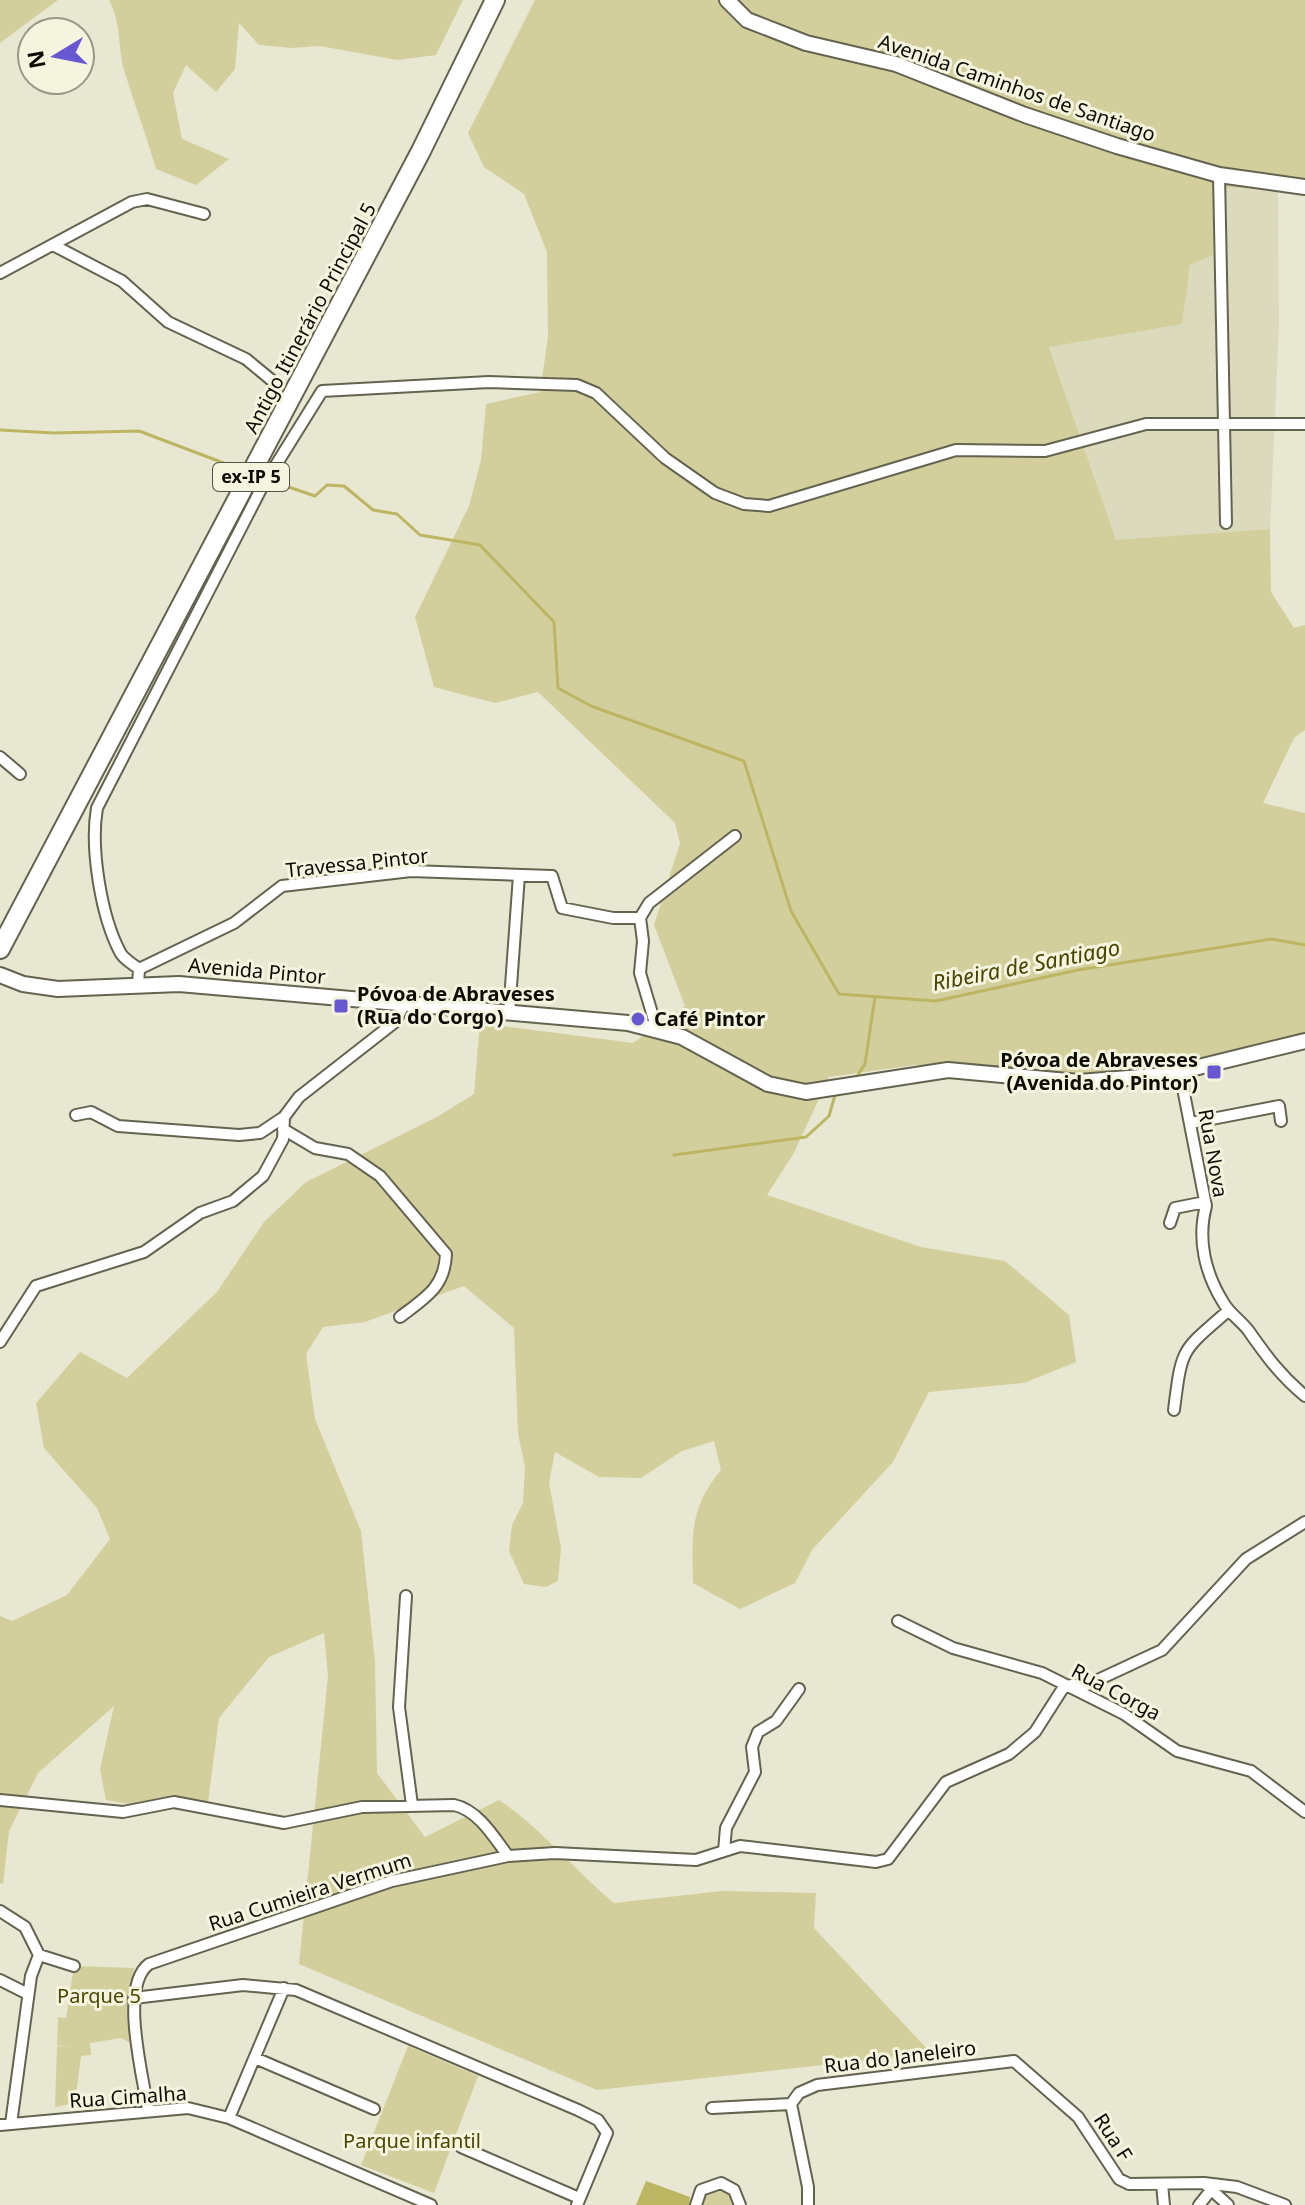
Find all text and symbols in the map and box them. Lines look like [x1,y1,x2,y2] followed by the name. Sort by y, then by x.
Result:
[16,16,96,96] north arrow
[875,27,1159,148] street label: Avenida Caminhos de Santiago
[19,48,52,71] text: N
[237,198,382,438] street label: Antigo Itinerário Principal 5
[213,463,289,491] road number: ex-IP 5
[284,842,430,883] street label: Travessa Pintor
[929,931,1122,997] water label: Ribeira de Santiago
[187,951,327,990] street label: Avenida Pintor
[357,980,555,1030] place label: Póvoa de Abraveses (Rua do Corgo)
[332,997,350,1015] marker: Póvoa de Abraveses (Rua do Corgo)
[654,1005,765,1032] place label: Café Pintor
[629,1010,647,1028] marker: Café Pintor
[1000,1046,1198,1096] place label: Póvoa de Abraveses (Avenida do Pintor)
[1205,1063,1223,1081] marker: Póvoa de Abraveses (Avenida do Pintor)
[1192,1106,1235,1199] street label: Rua Nova
[1067,1657,1166,1726] street label: Rua Corga
[205,1846,415,1937] street label: Rua Cumieira Vermum
[57,1982,141,2009] park label: Parque 5
[823,2034,977,2079] street label: Rua do Janeleiro
[68,2079,188,2114] street label: Rua Cimalha
[1088,2108,1139,2166] street label: Rua F
[343,2127,481,2154] park label: Parque infantil

